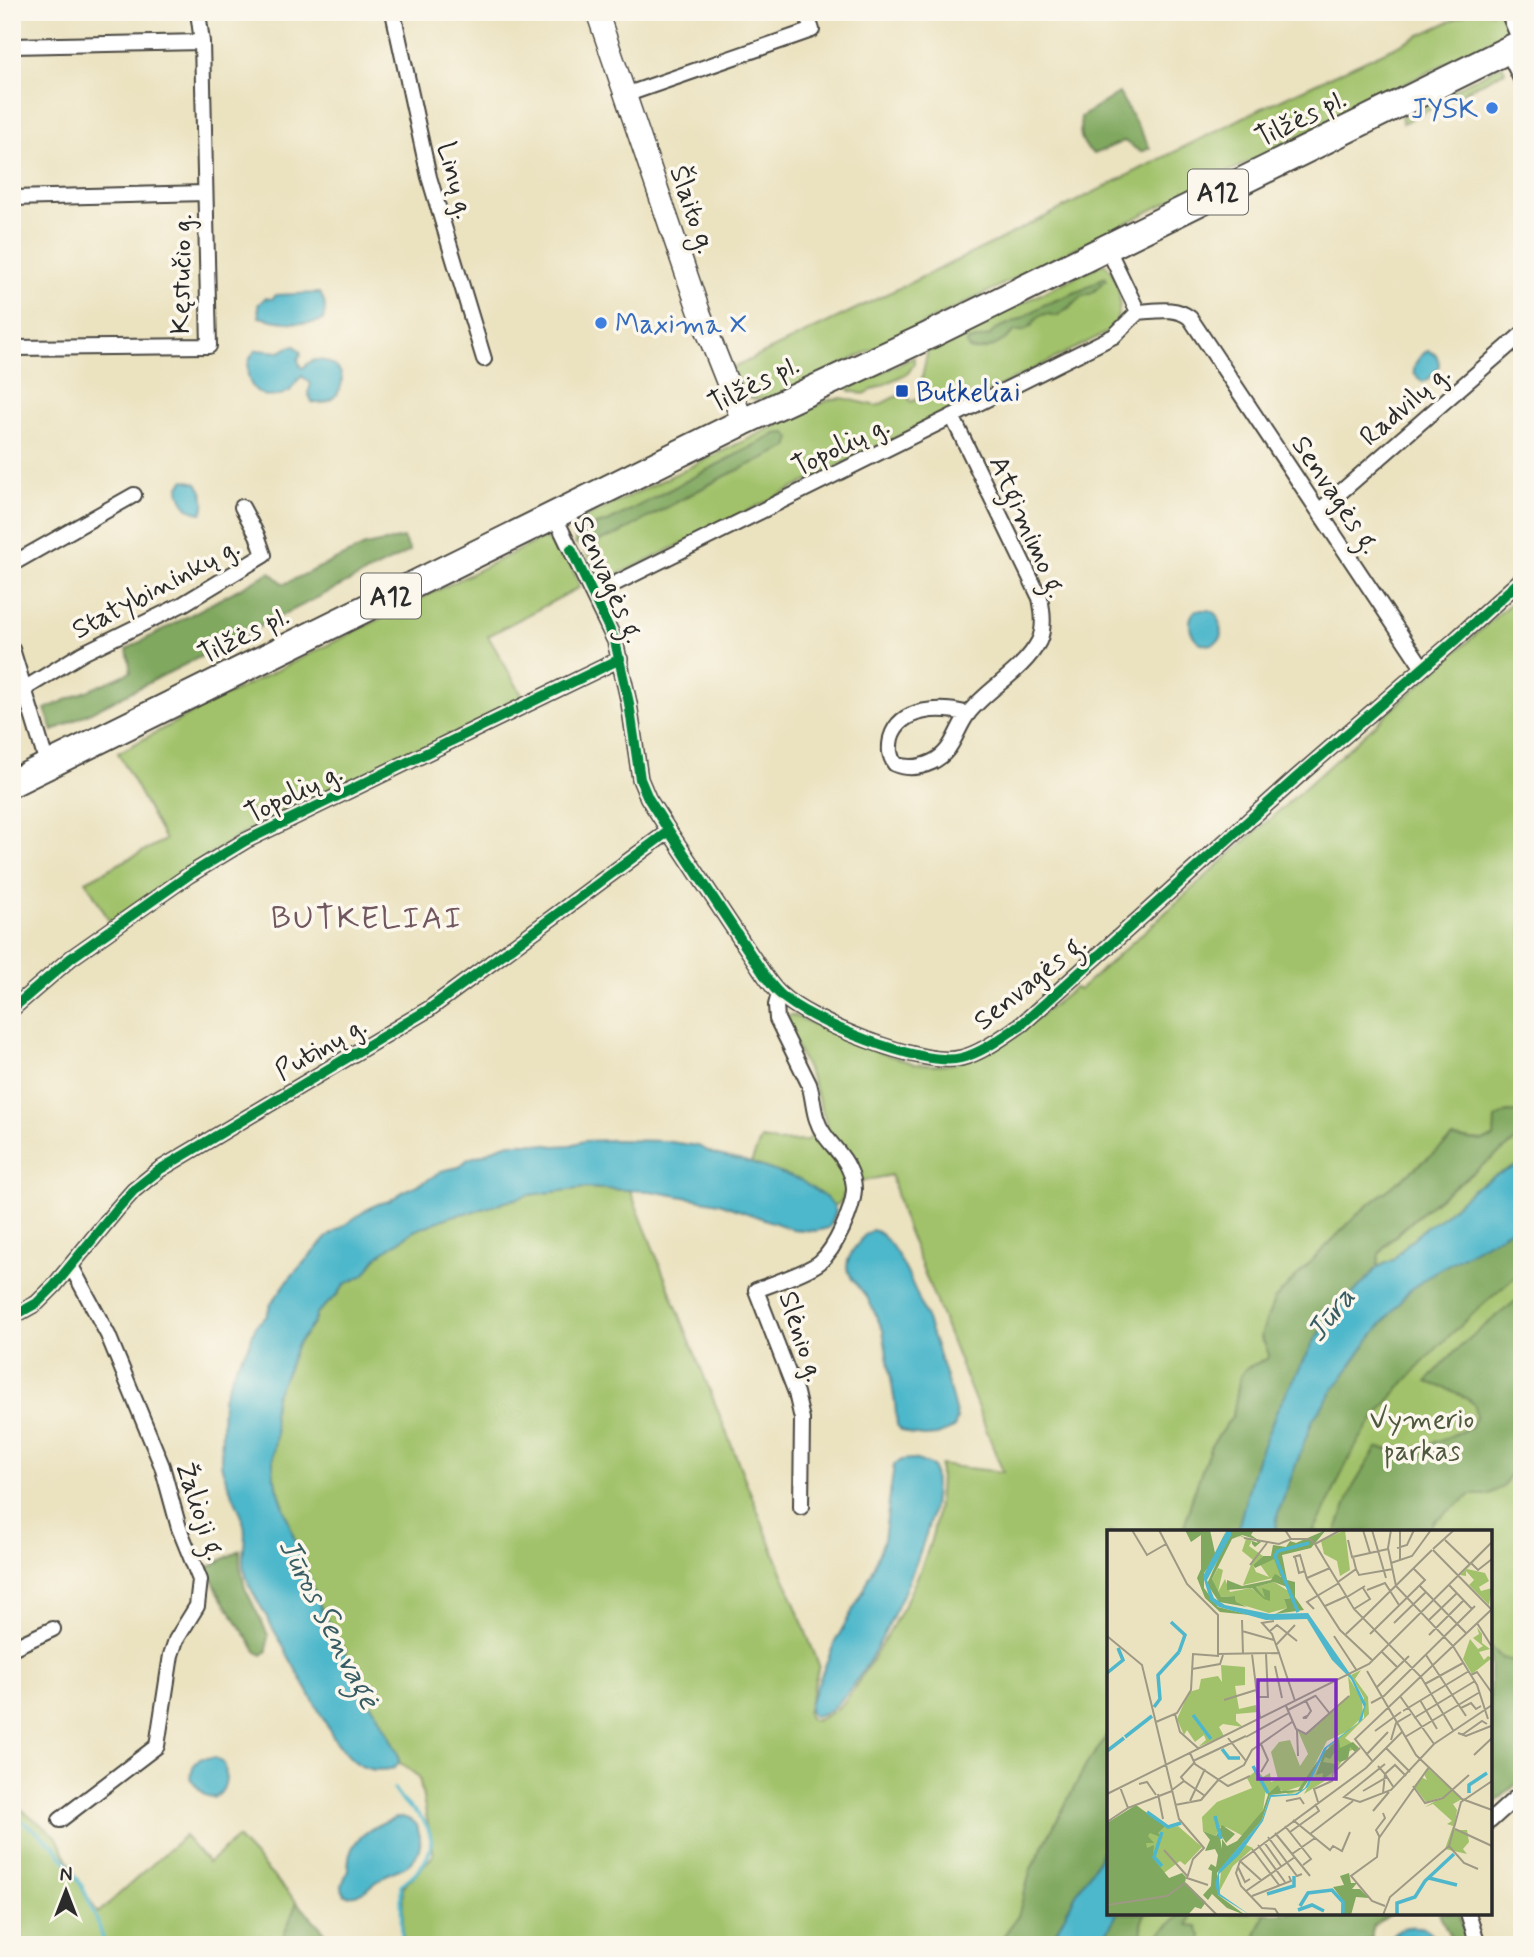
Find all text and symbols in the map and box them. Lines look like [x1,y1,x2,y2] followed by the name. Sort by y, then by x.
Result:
[1249,81,1353,157] street label: Tilžės pl.
[1411,92,1478,129] place label: JYSK
[1484,100,1500,116] marker: JYSK
[427,138,483,223] street label: Linų g.
[657,161,724,260] street label: Šlaito g.
[1188,169,1248,214] road number: A12
[163,213,202,335] street label: Kęstučio g.
[615,307,747,344] place label: Maxima X
[593,315,609,331] marker: Maxima X
[702,347,806,423] street label: Tilžės pl.
[1352,356,1459,456] street label: Radvilų g.
[916,375,1021,412] place label: Butkeliai
[894,383,910,399] marker: Butkeliai
[786,408,896,487] street label: Topolių g.
[1279,429,1388,563] street label: Senvagės g.
[976,450,1075,605] street label: Atgimimo g.
[561,511,652,651] street label: Senvagės g.
[66,529,247,649] street label: Statybininkų g.
[361,574,421,618] road number: A12
[192,598,296,674] street label: Tilžės pl.
[239,755,349,834] street label: Topolių g.
[271,898,463,940] district label: BUTKELIAI
[966,926,1097,1042] street label: Senvagės g.
[269,1008,374,1090] street label: Putinų g.
[1298,1280,1365,1350] water label: Jūra
[769,1287,833,1387] street label: Slėnio g.
[1370,1402,1474,1471] park label: Vymerio parkas
[163,1458,234,1567] street label: Žalioji g.
[1107,1530,1492,1915] inset map
[265,1531,389,1719] water label: Jūros Senvagė
[32,1856,102,1926] north arrow
[60,1863,72,1888] text: N

